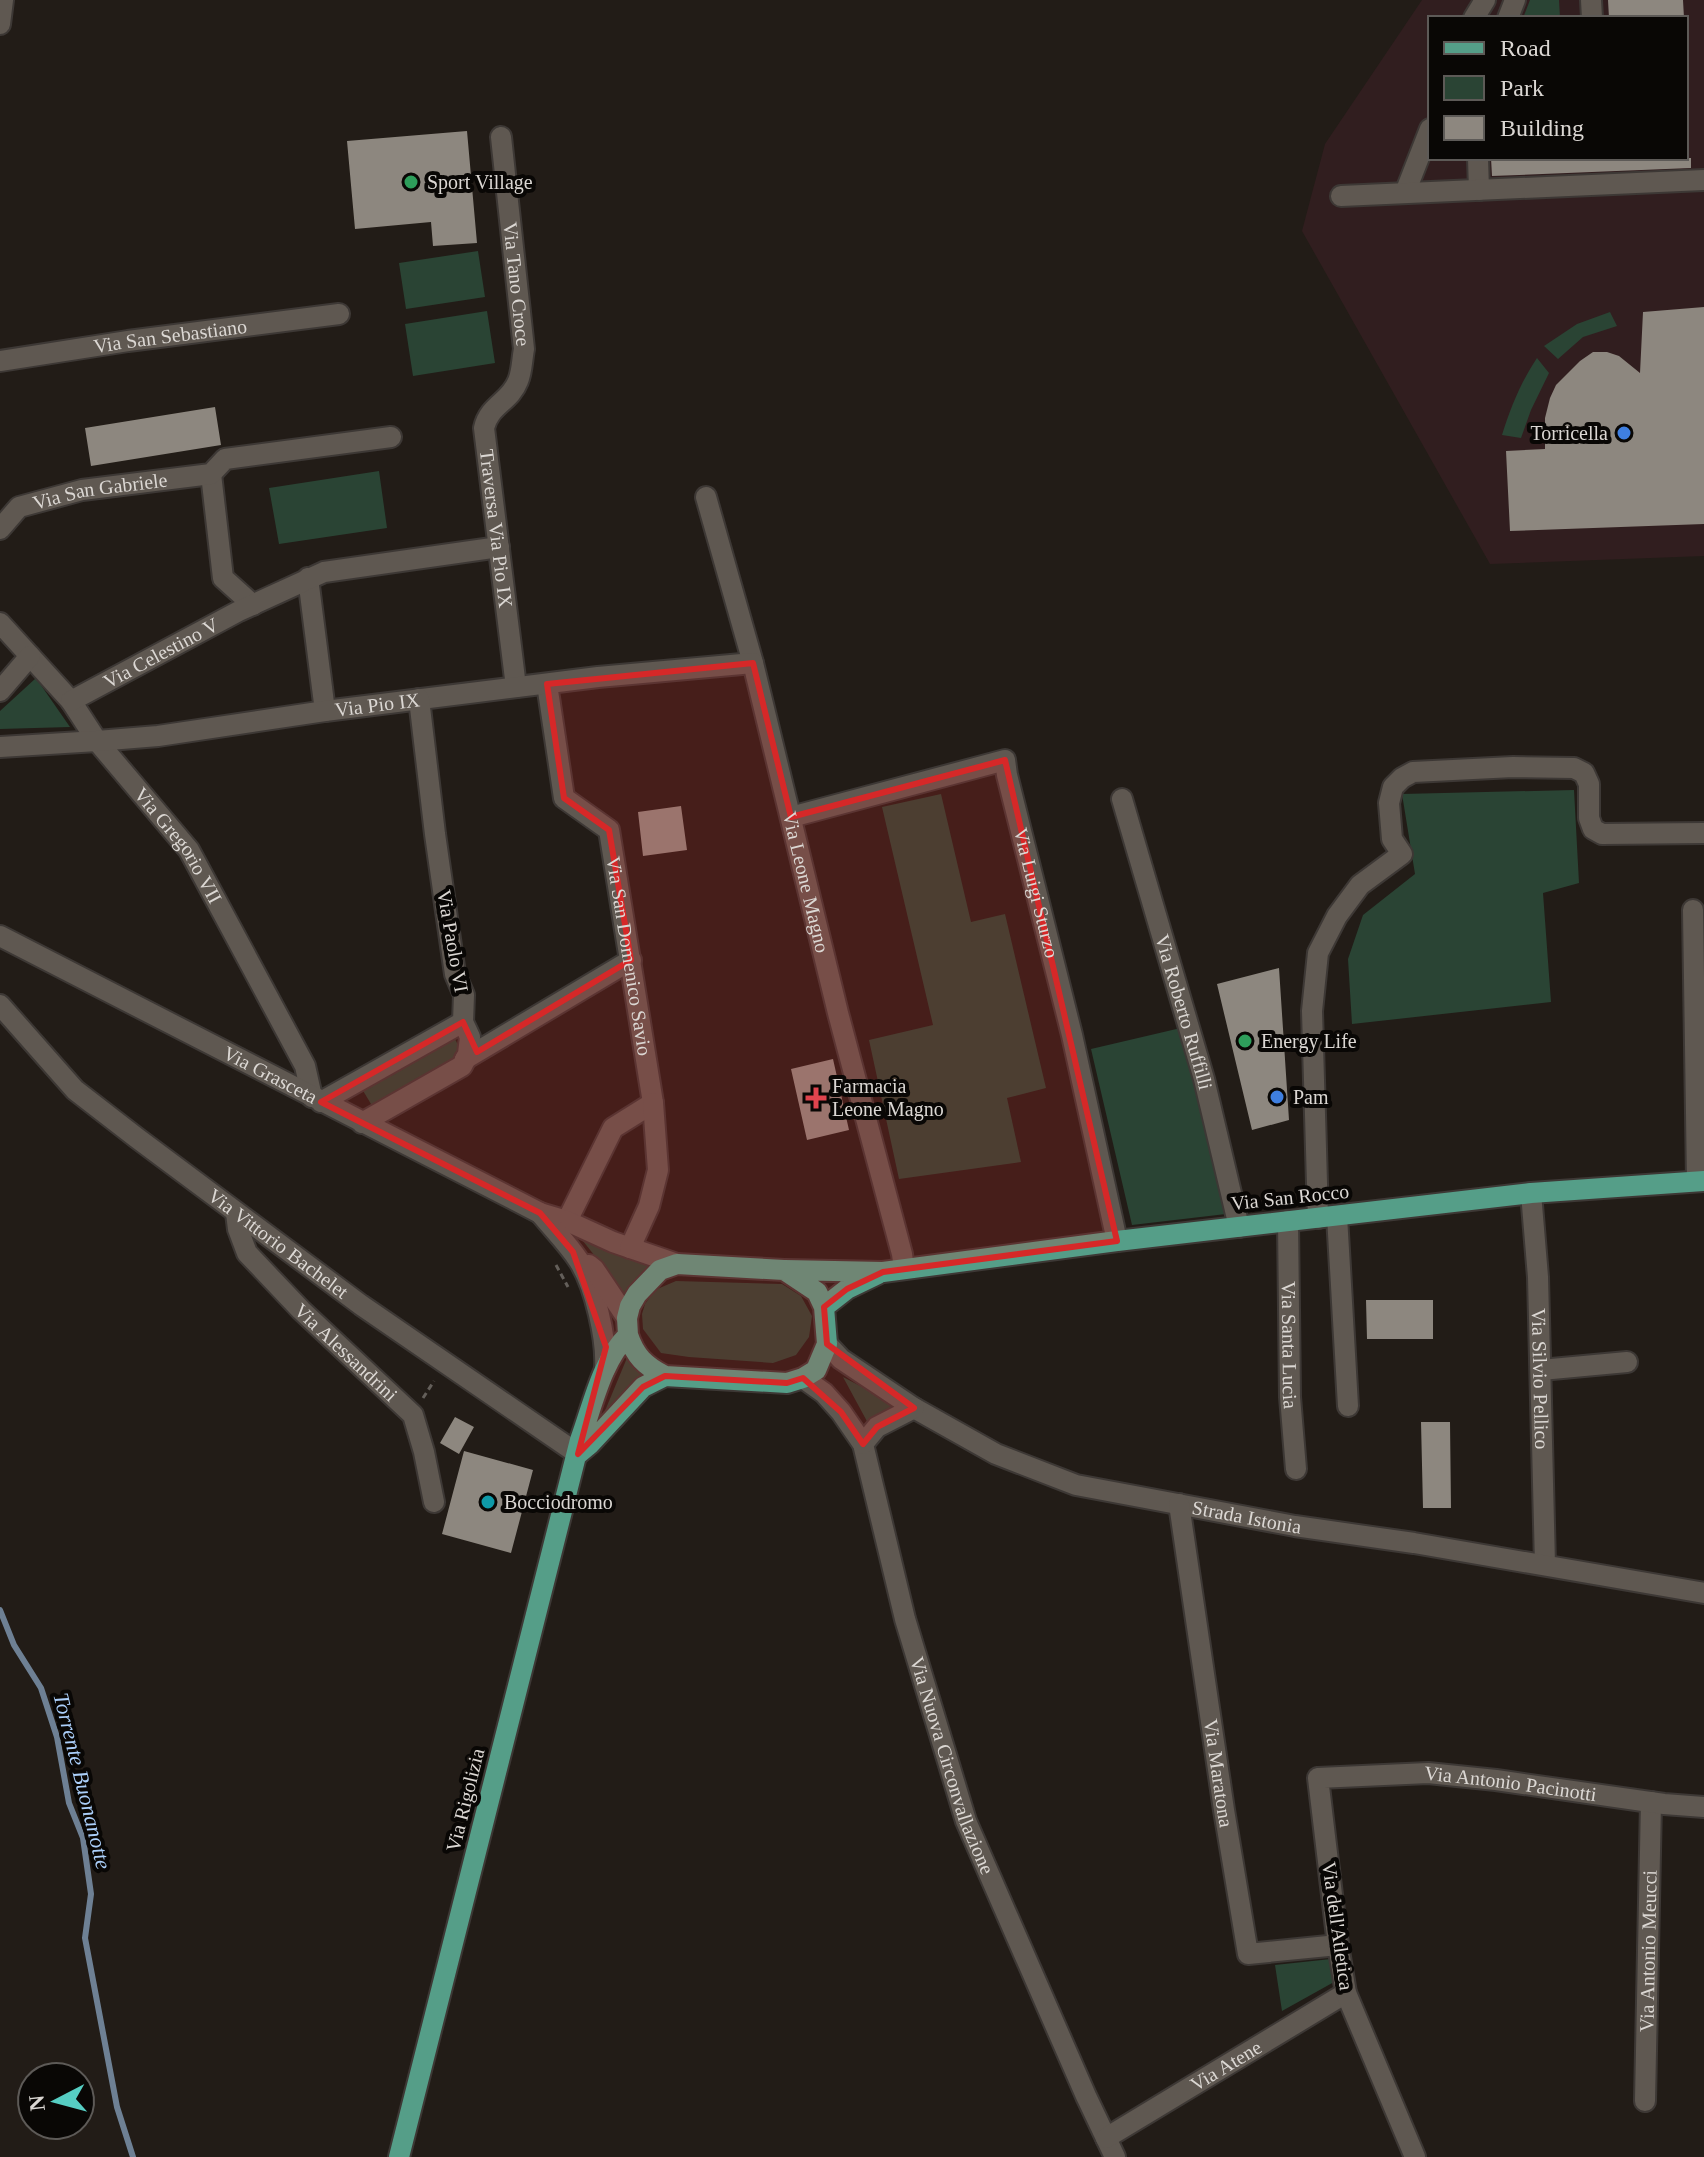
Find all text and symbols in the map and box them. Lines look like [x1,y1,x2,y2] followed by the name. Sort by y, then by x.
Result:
[1428,16,1688,160] legend
[1500,35,1551,61] text: Road
[1500,75,1544,101] text: Park
[1500,115,1584,141] text: Building
[427,171,533,194] place label: Sport Village
[402,173,420,191] marker: Sport Village
[499,221,535,347] street label: Via Tano Croce
[92,315,248,357] street label: Via San Sebastiano
[1531,422,1608,444] place label: Torricella
[1615,424,1633,442] marker: Torricella
[476,448,517,610] street label: Traversa Via Pio IX
[30,468,169,514] street label: Via San Gabriele
[100,613,223,693] street label: Via Celestino V
[334,688,422,721] street label: Via Pio IX
[130,783,227,907] street label: Via Gregorio VII
[778,809,834,955] street label: Via Leone Magno
[1010,825,1063,960] street label: Via Luigi Sturzo
[602,855,656,1057] street label: Via San Domenico Savio
[433,888,473,994] street label: Via Paolo VI
[1151,932,1217,1092] street label: Via Roberto Ruffilli
[1261,1030,1357,1053] place label: Energy Life
[1236,1032,1254,1050] marker: Energy Life
[220,1042,321,1108] street label: Via Grasceta
[832,1075,944,1121] place label: Farmacia Leone Magno
[1293,1086,1329,1108] place label: Pam
[1268,1088,1286,1106] marker: Pam
[807,1089,825,1107] marker: Farmacia Leone Magno
[1230,1180,1350,1214] street label: Via San Rocco
[204,1184,353,1303] street label: Via Vittorio Bachelet
[1278,1281,1302,1410] street label: Via Santa Lucia
[290,1299,402,1406] street label: Via Alessandrini
[1528,1308,1553,1449] street label: Via Silvio Pellico
[504,1491,613,1513] place label: Bocciodromo
[479,1493,497,1511] marker: Bocciodromo
[1190,1496,1303,1538] street label: Strada Istonia
[906,1654,999,1878] street label: Via Nuova Circonvallazione
[48,1690,117,1872] water label: Torrente Buonanotte
[1200,1717,1238,1829] street label: Via Maratona
[442,1746,489,1854] street label: Via Rigolizia
[1423,1762,1598,1805] street label: Via Antonio Pacinotti
[1318,1860,1358,1992] street label: Via dell'Atletica
[1635,1869,1661,2032] street label: Via Antonio Meucci
[1186,2036,1266,2096] street label: Via Atene
[16,2061,96,2141] north arrow
[23,2094,50,2112] text: N

